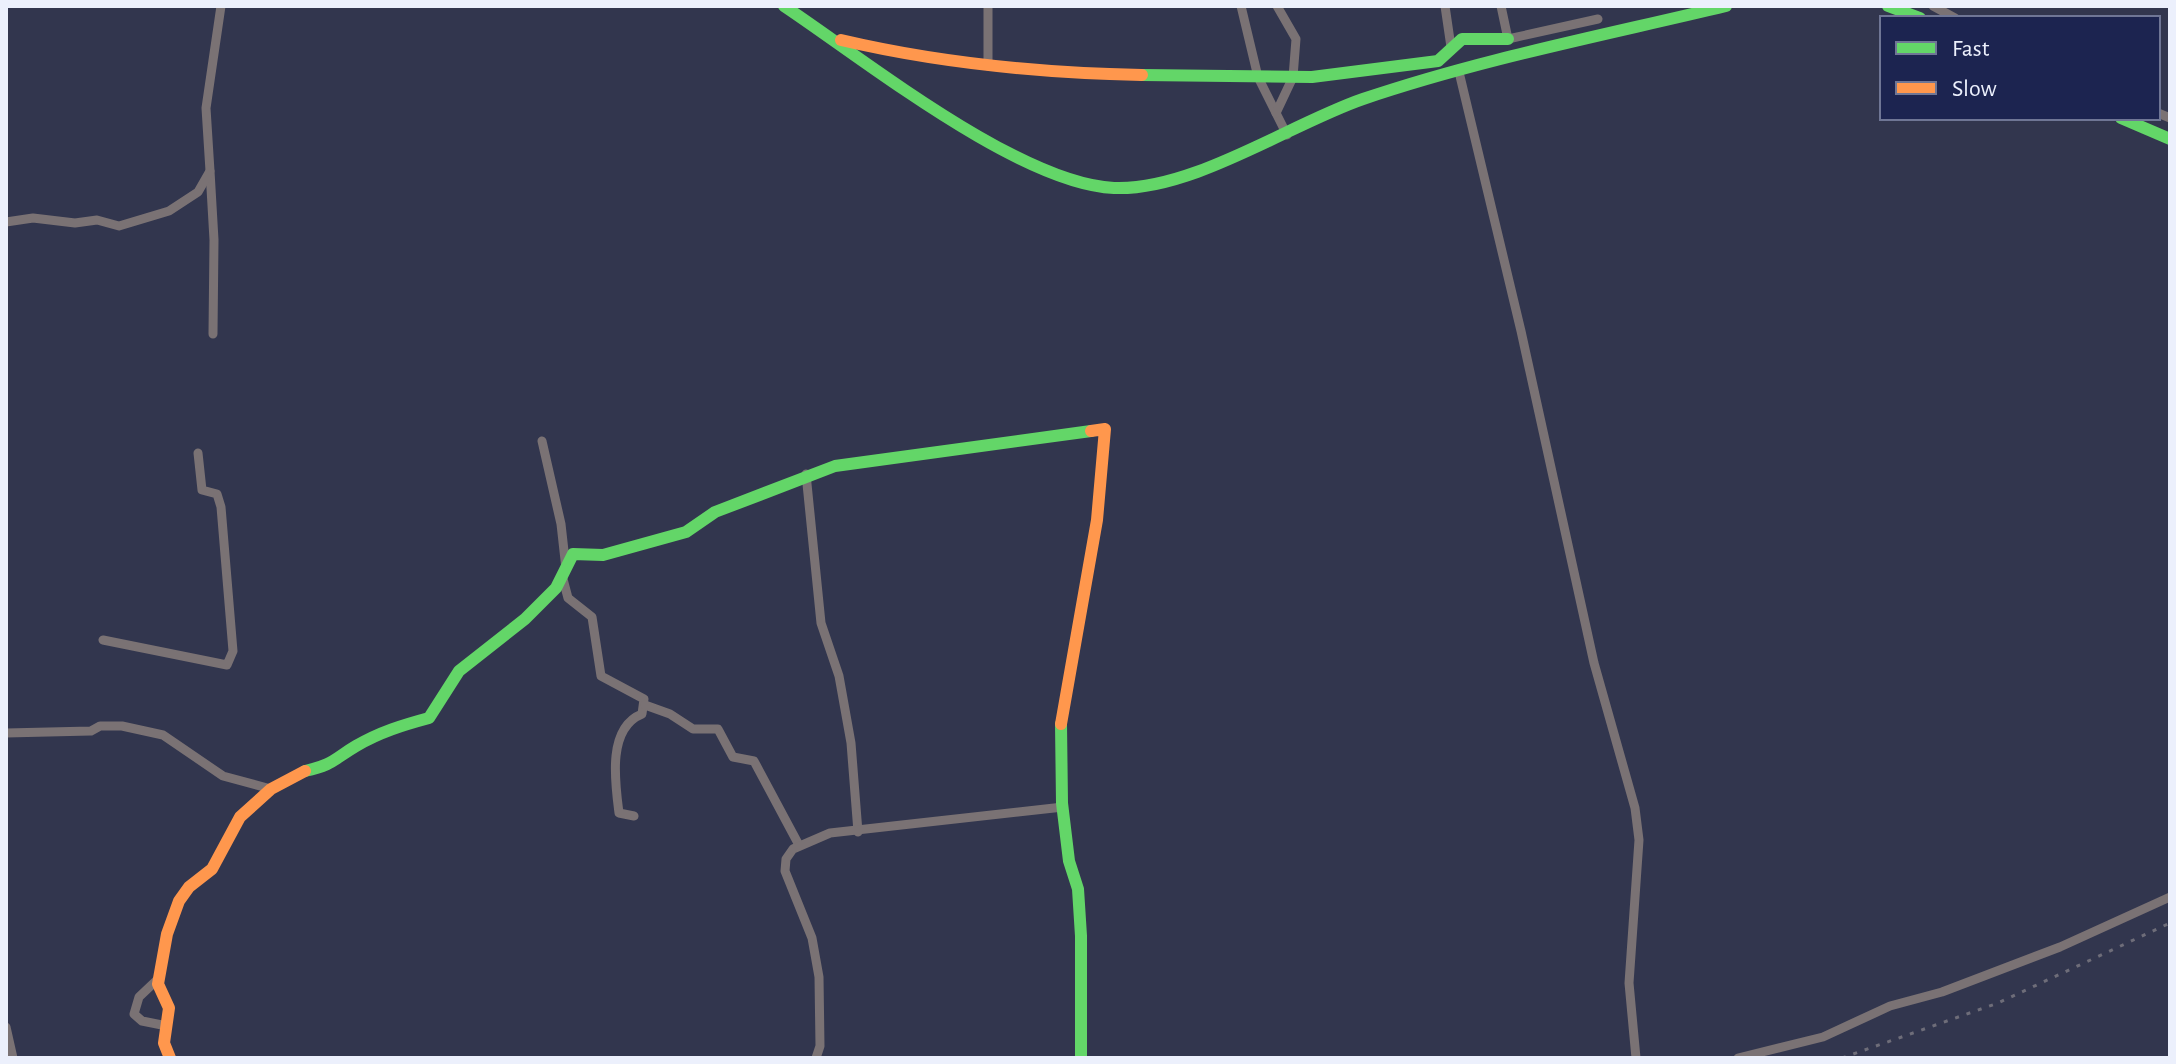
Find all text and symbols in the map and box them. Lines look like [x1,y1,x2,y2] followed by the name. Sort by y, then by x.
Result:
[1880,16,2160,120] legend
[1952,37,1990,61] text: Fast
[1952,77,1997,101] text: Slow

